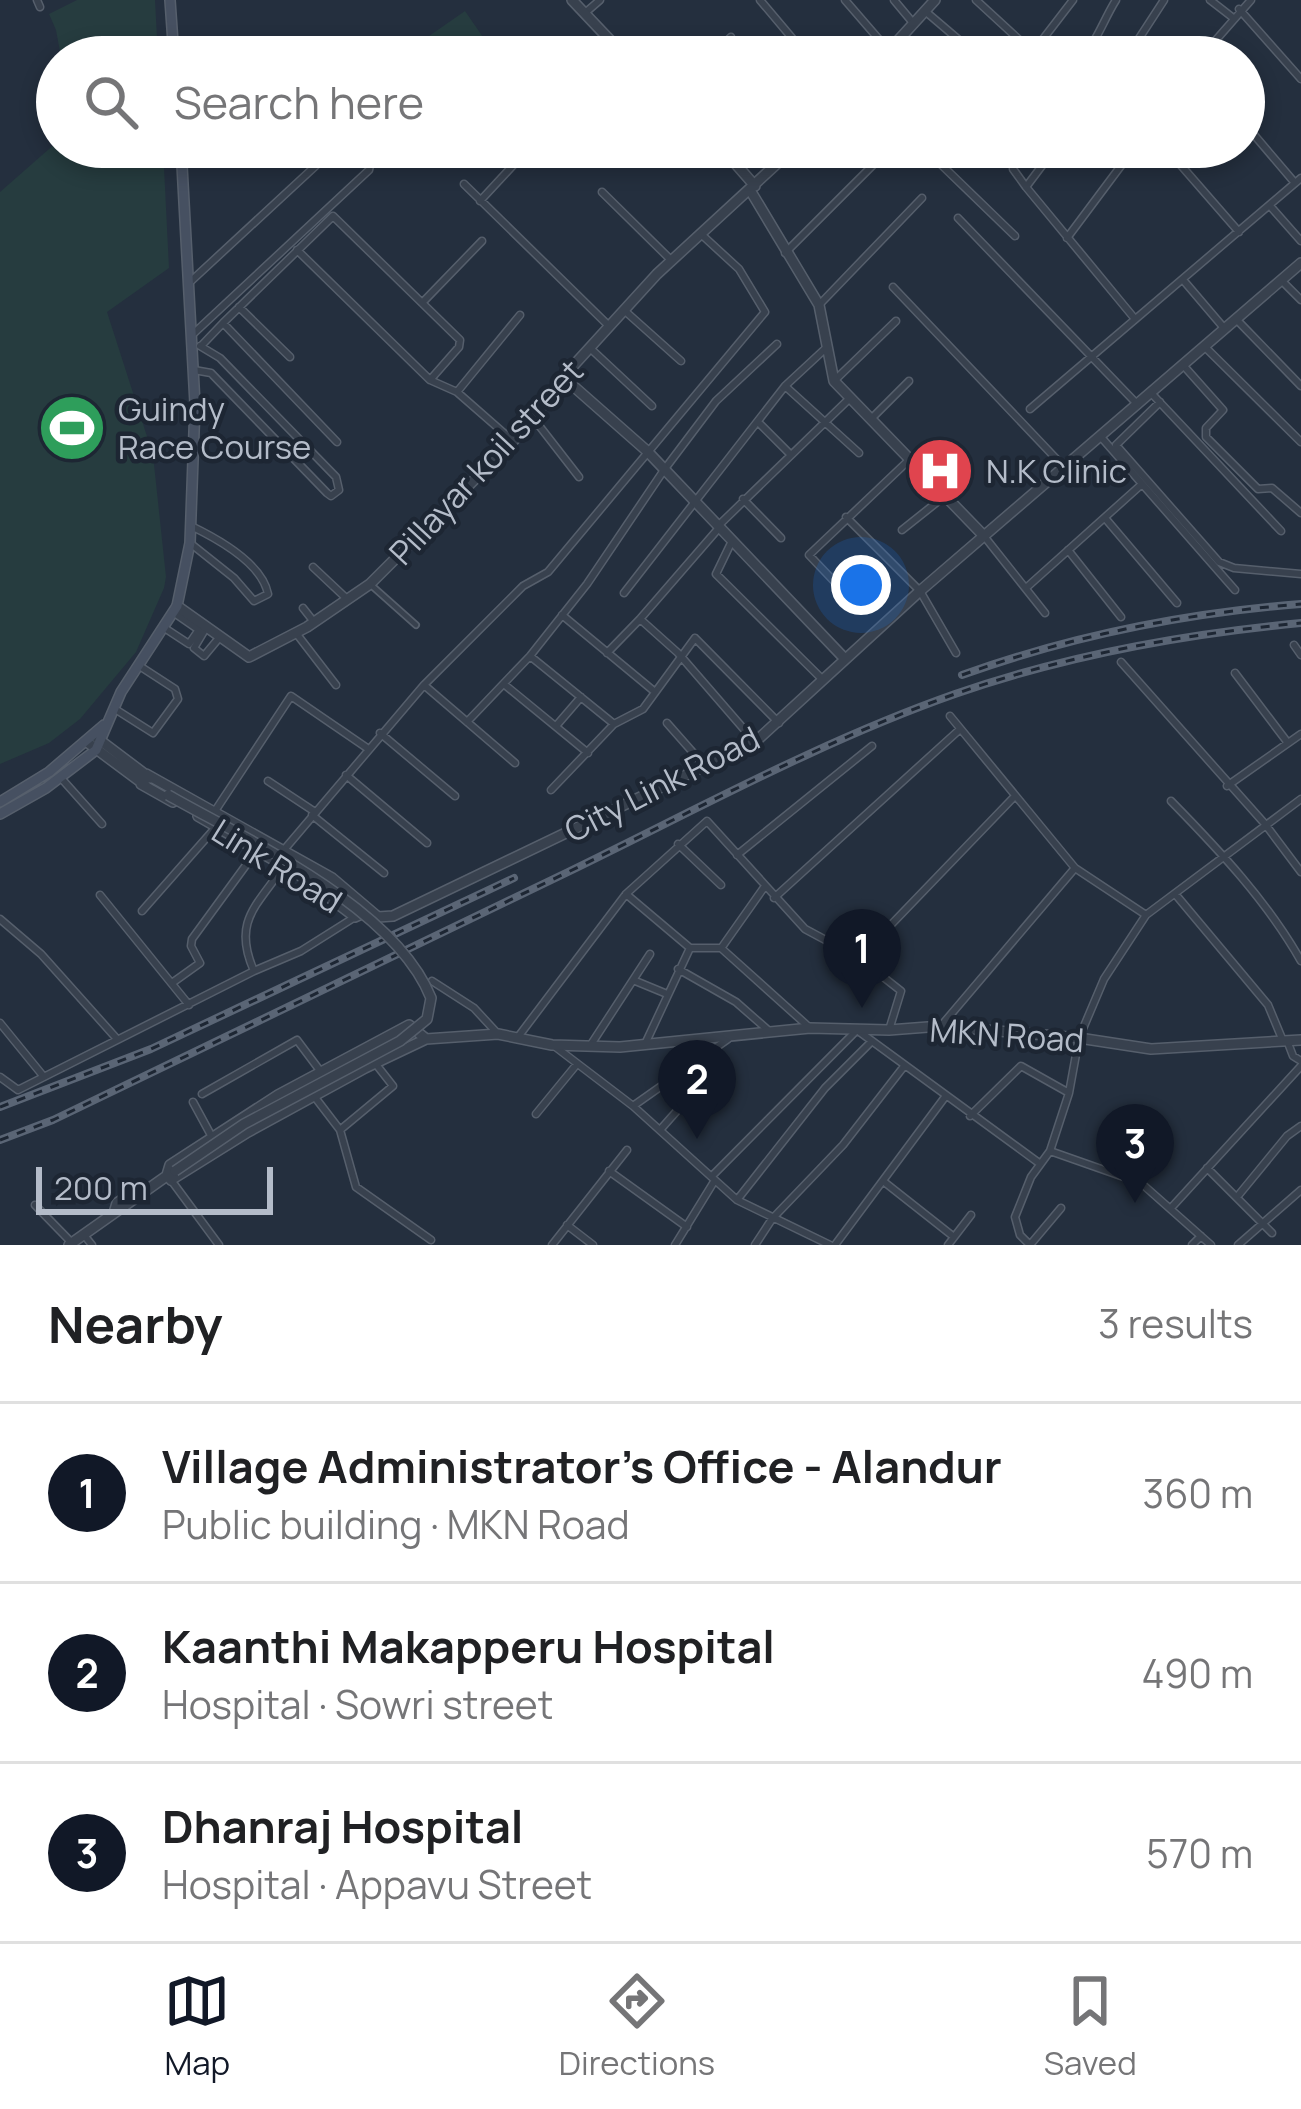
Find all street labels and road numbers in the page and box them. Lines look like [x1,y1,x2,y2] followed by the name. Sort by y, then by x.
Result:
[379,349,593,574] street label: Pillayar koil street
[556,715,767,852] street label: City Link Road
[204,808,351,923] street label: Link Road
[928,1007,1086,1062] street label: MKN Road

